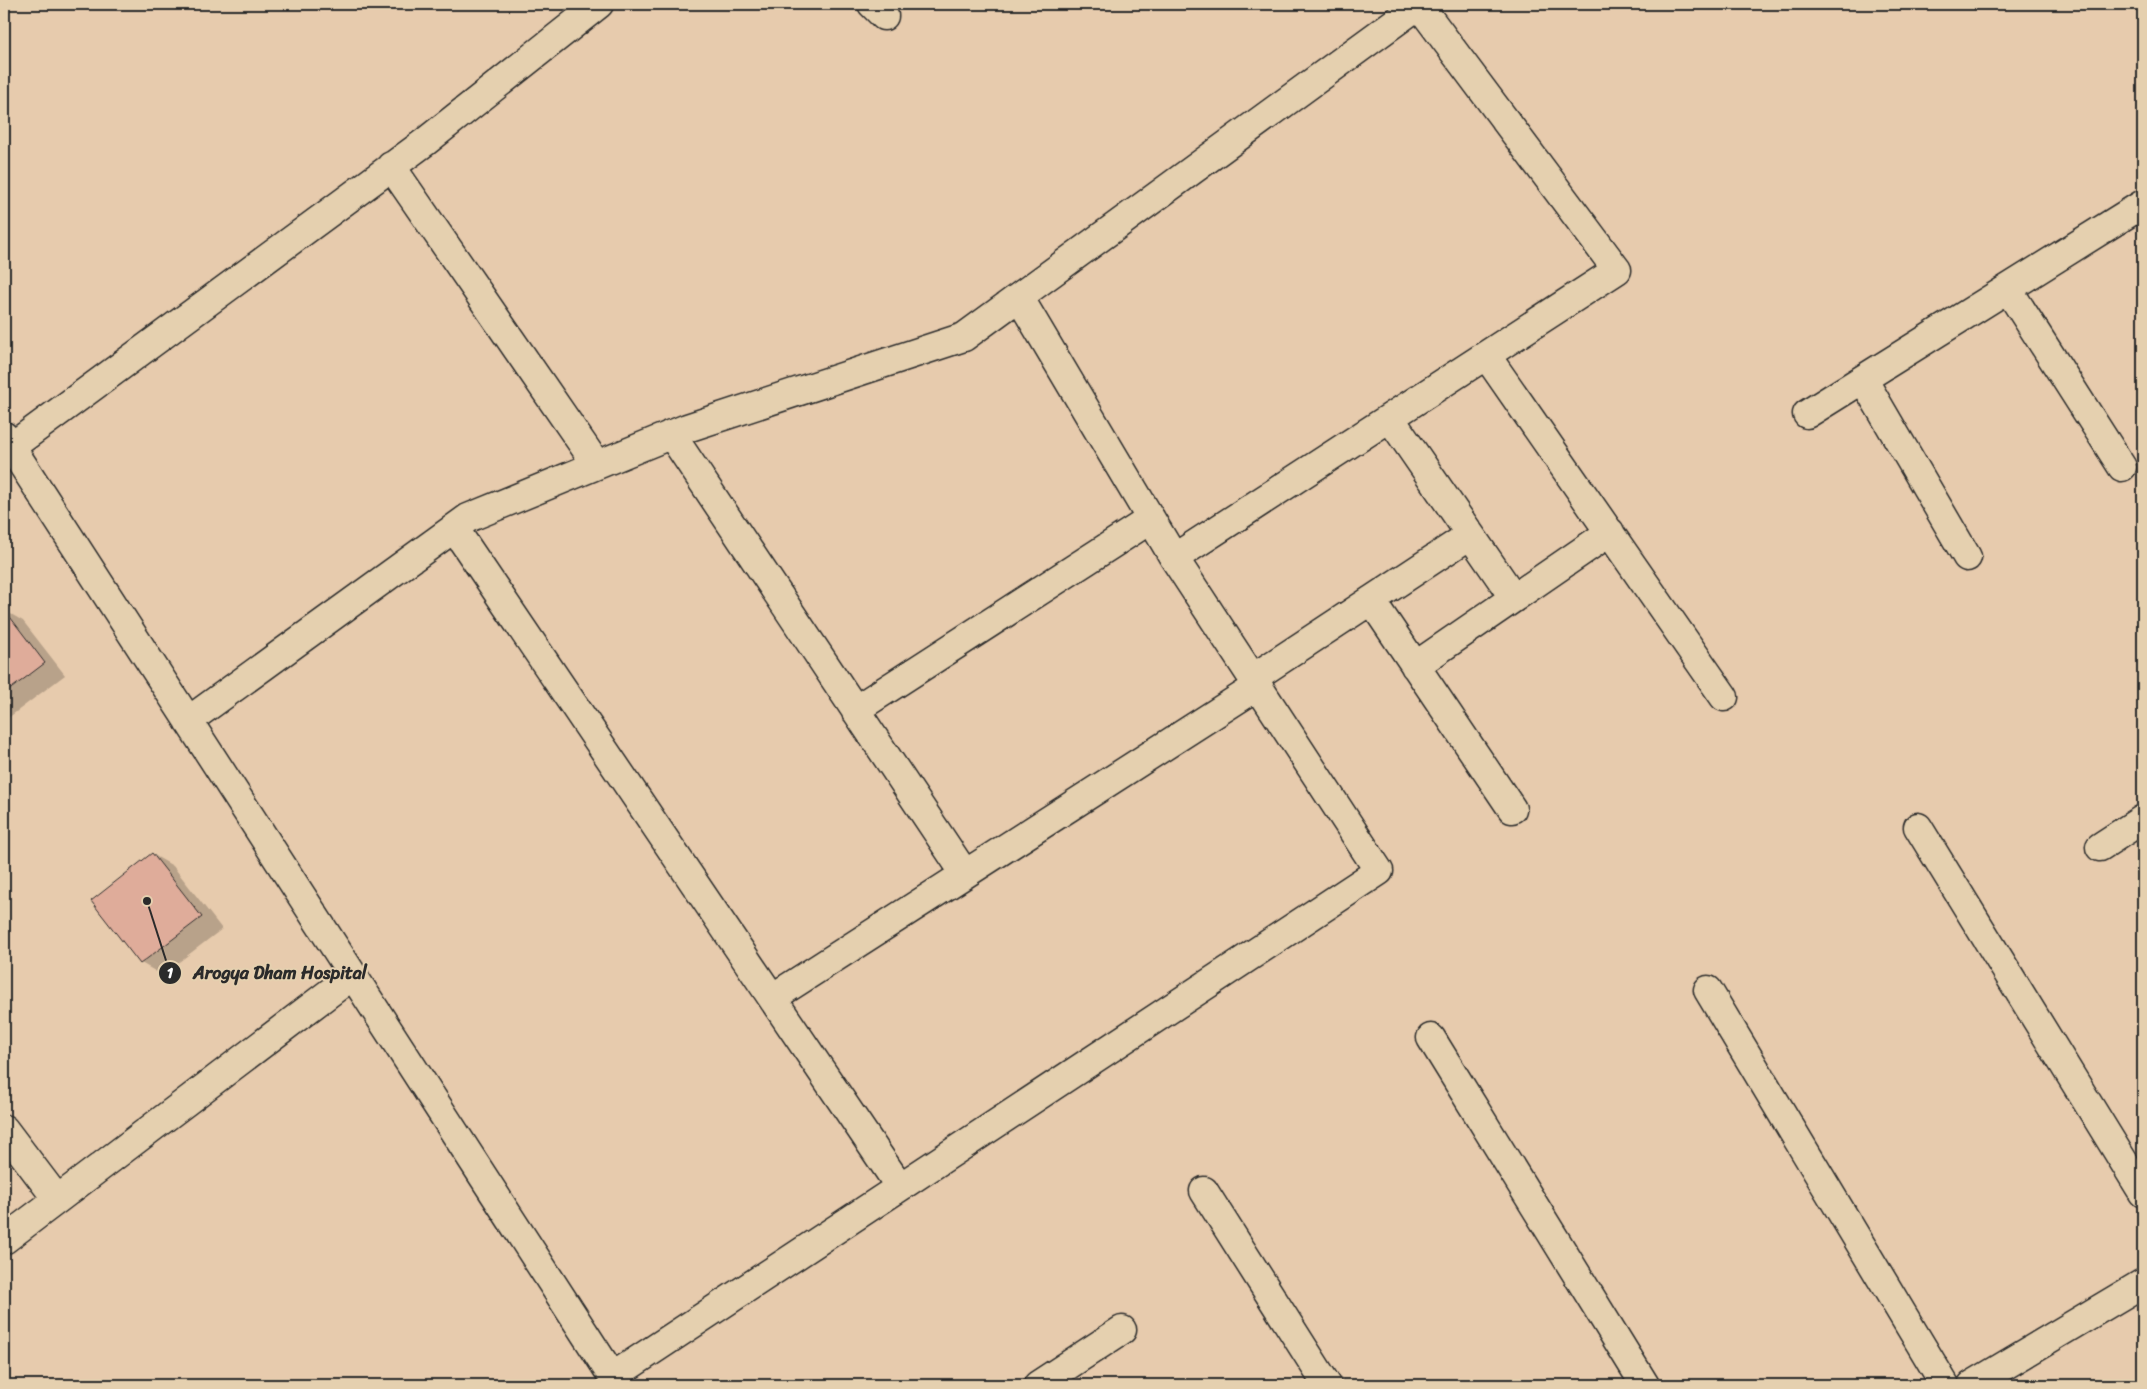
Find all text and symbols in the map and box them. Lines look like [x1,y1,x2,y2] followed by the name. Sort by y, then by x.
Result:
[158,957,377,990] callout: Arogya Dham Hospital
[192,957,368,989] text: Arogya Dham Hospital
[167,960,174,986] text: 1

